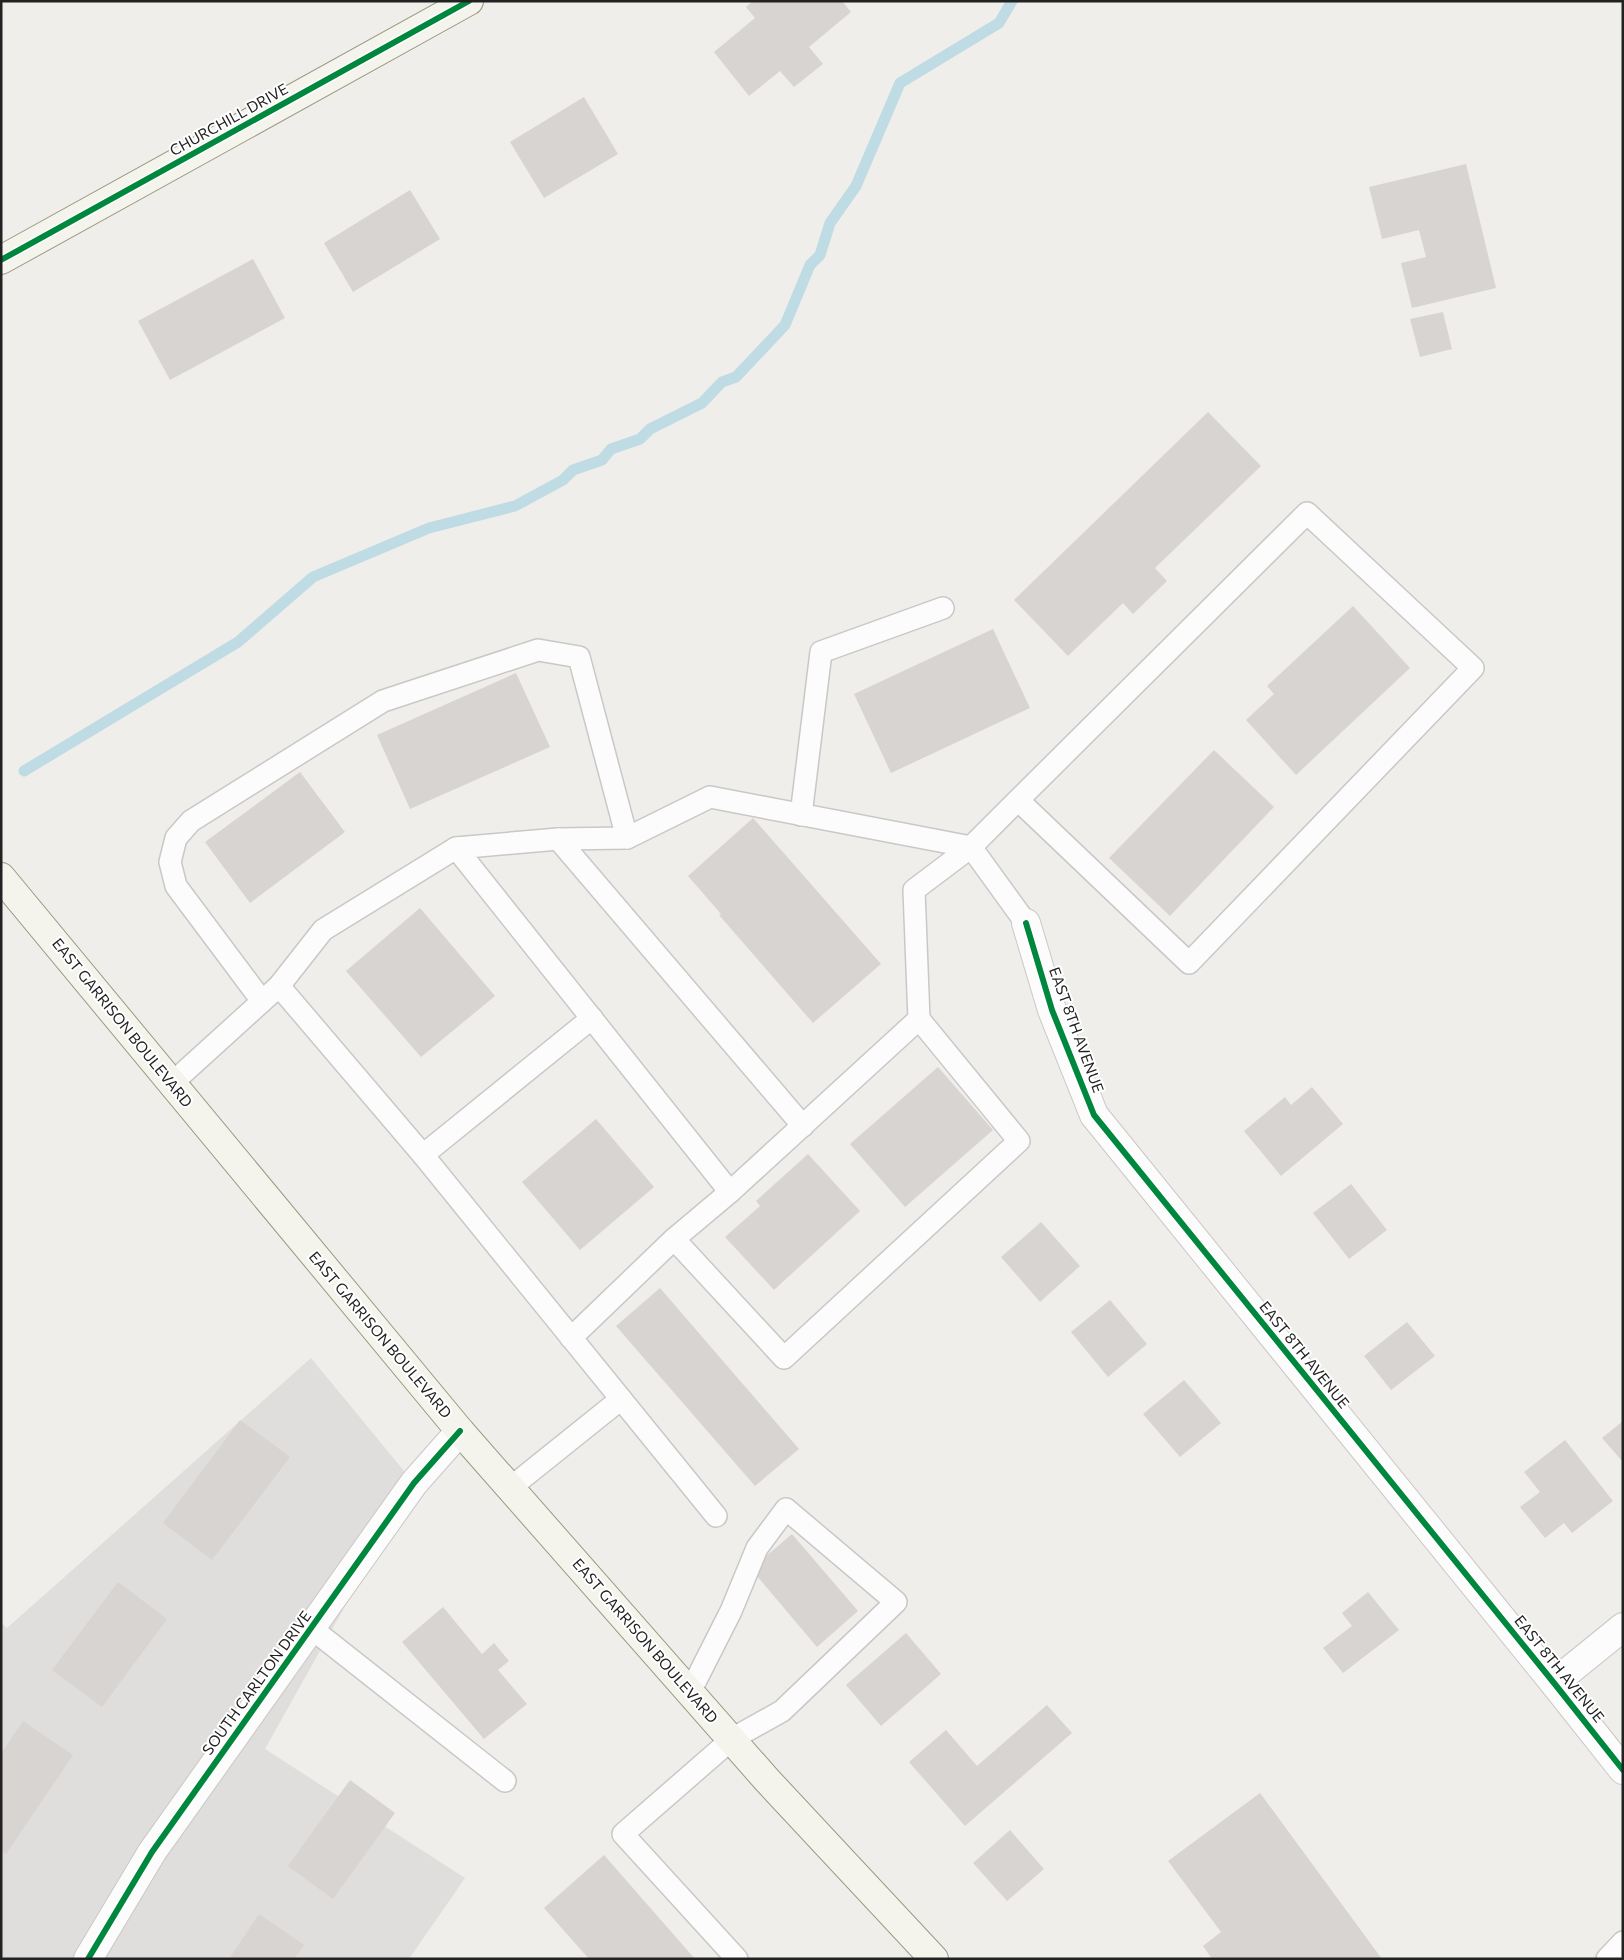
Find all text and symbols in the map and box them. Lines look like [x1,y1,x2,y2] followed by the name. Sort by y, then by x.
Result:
[166,79,291,159] street label: CHURCHILL DRIVE
[49,934,197,1111] street label: EAST GARRISON BOULEVARD
[1046,964,1108,1095] street label: EAST 8TH AVENUE
[306,1247,456,1421] street label: EAST GARRISON BOULEVARD
[1256,1297,1353,1412] street label: EAST 8TH AVENUE
[569,1554,722,1726] street label: EAST GARRISON BOULEVARD
[198,1607,315,1758] street label: SOUTH CARLTON DRIVE
[1511,1611,1608,1726] street label: EAST 8TH AVENUE

